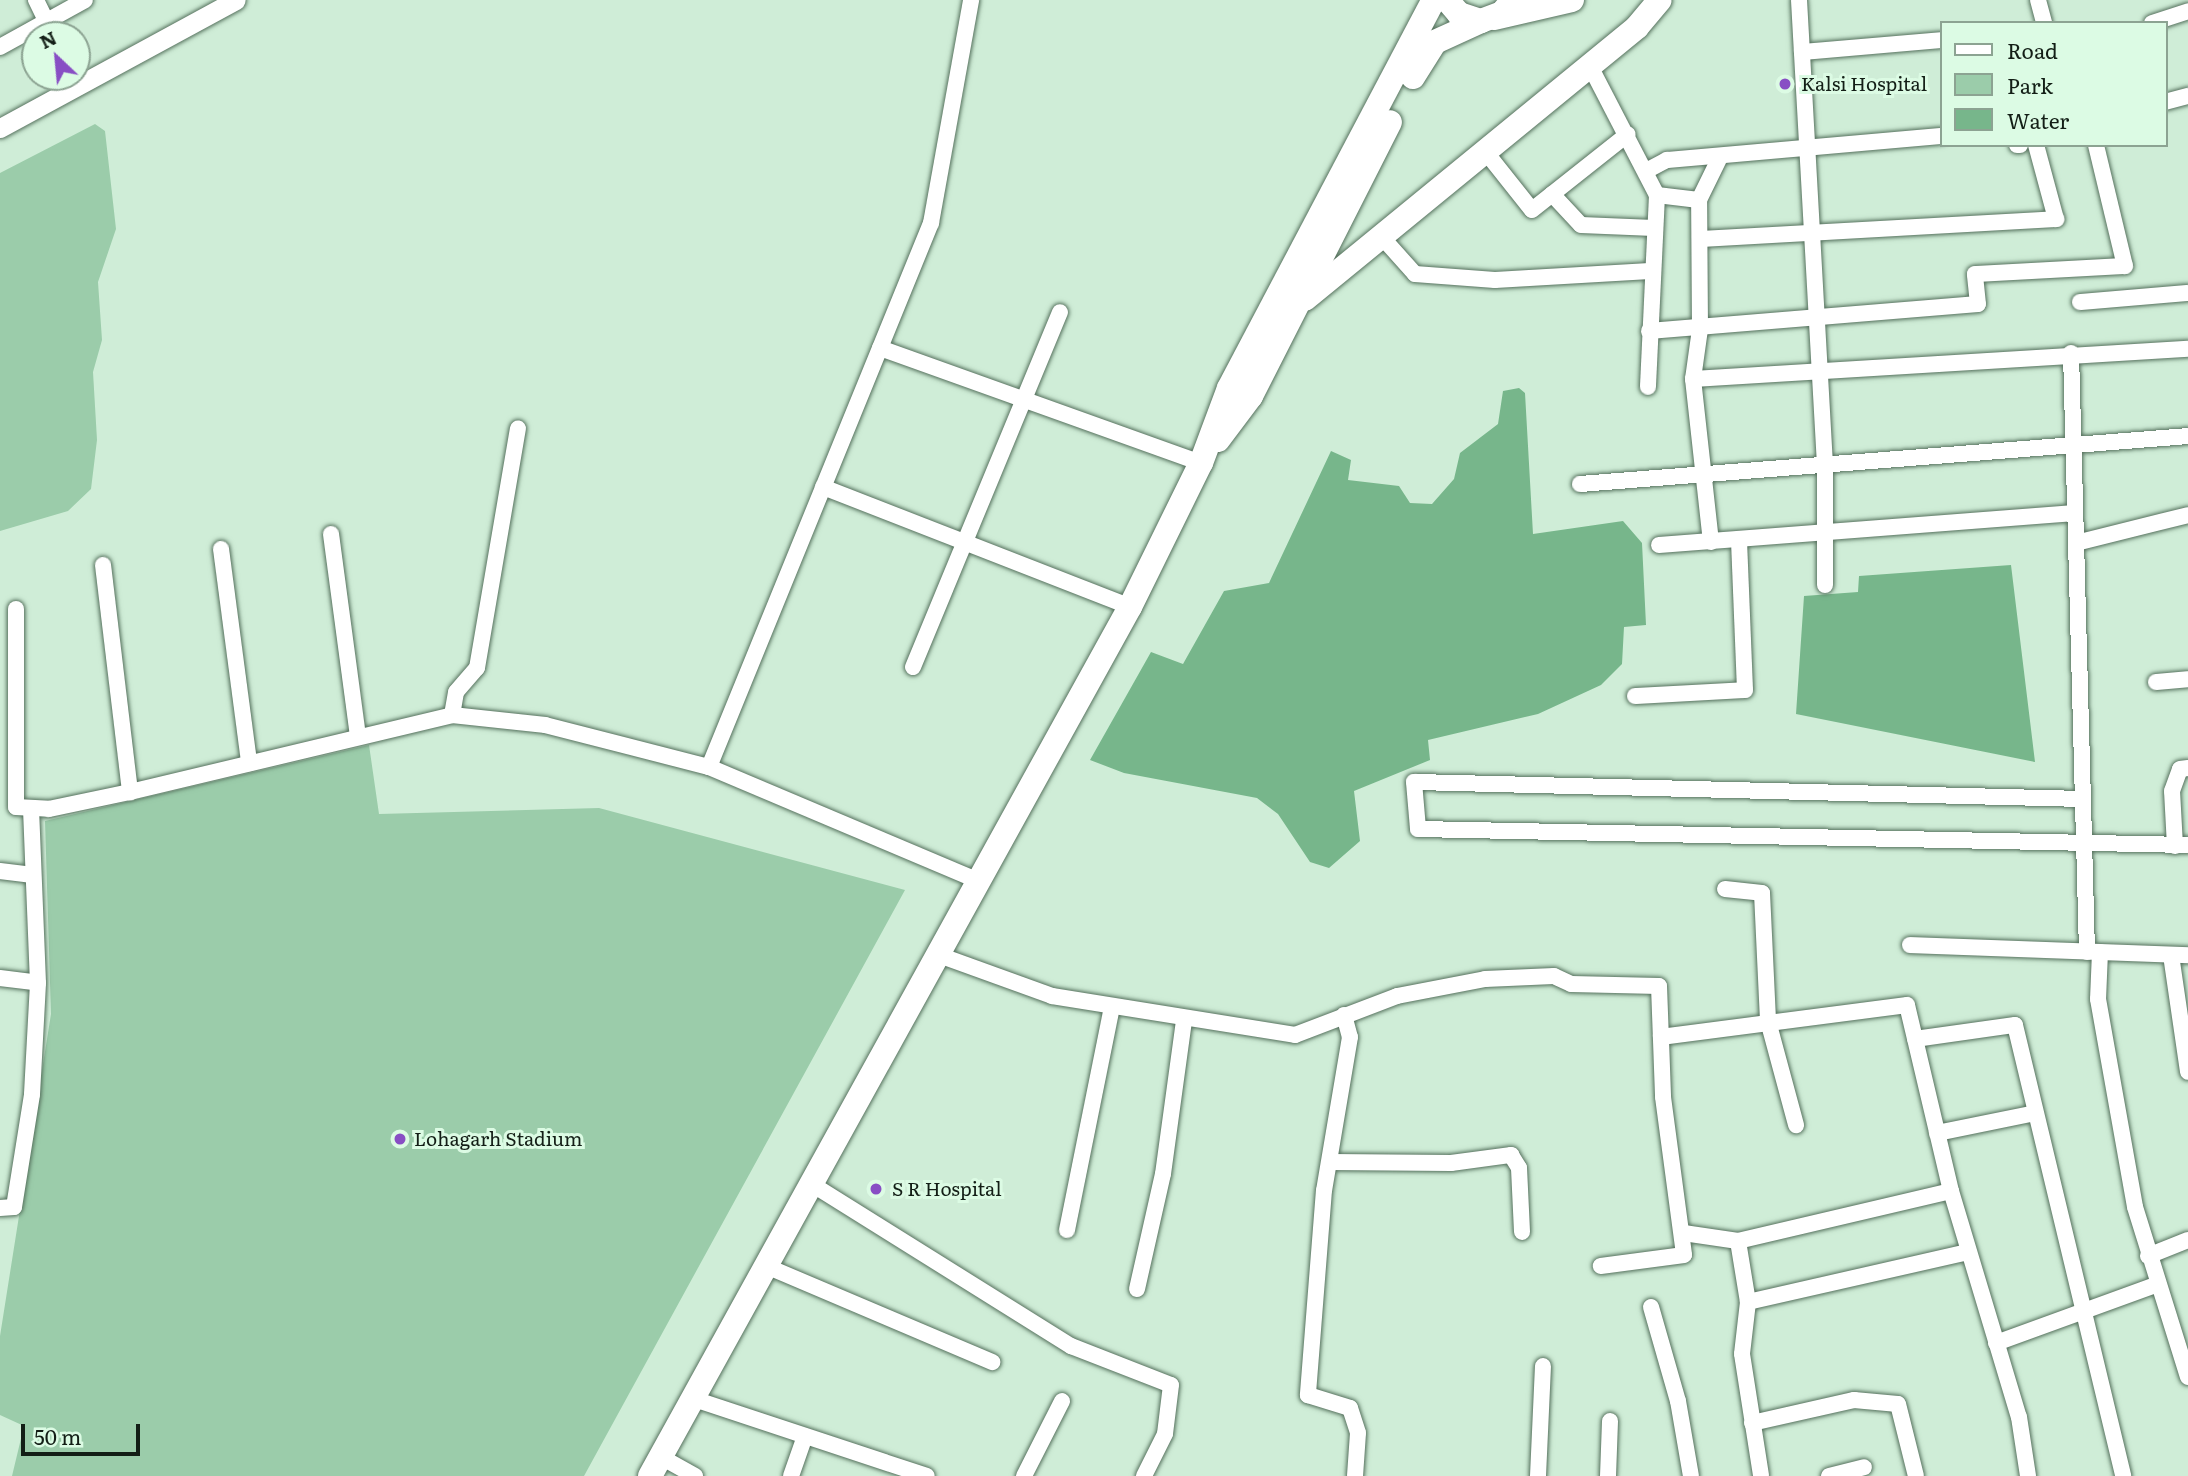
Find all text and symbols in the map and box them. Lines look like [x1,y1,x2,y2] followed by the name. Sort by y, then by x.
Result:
[21,21,91,91] north arrow
[1940,21,2167,147] legend
[34,23,61,55] text: N
[2007,34,2058,65] text: Road
[2007,69,2053,100] text: Park
[1801,73,1927,95] place label: Kalsi Hospital
[1775,74,1795,94] marker: Kalsi Hospital
[2007,104,2069,135] text: Water
[414,1128,582,1150] place label: Lohagarh Stadium
[392,1131,408,1147] marker: Lohagarh Stadium
[892,1178,1002,1200] place label: S R Hospital
[866,1179,886,1199] marker: S R Hospital
[24,1410,144,1454] scale bar
[34,1420,81,1451] text: 50 m

